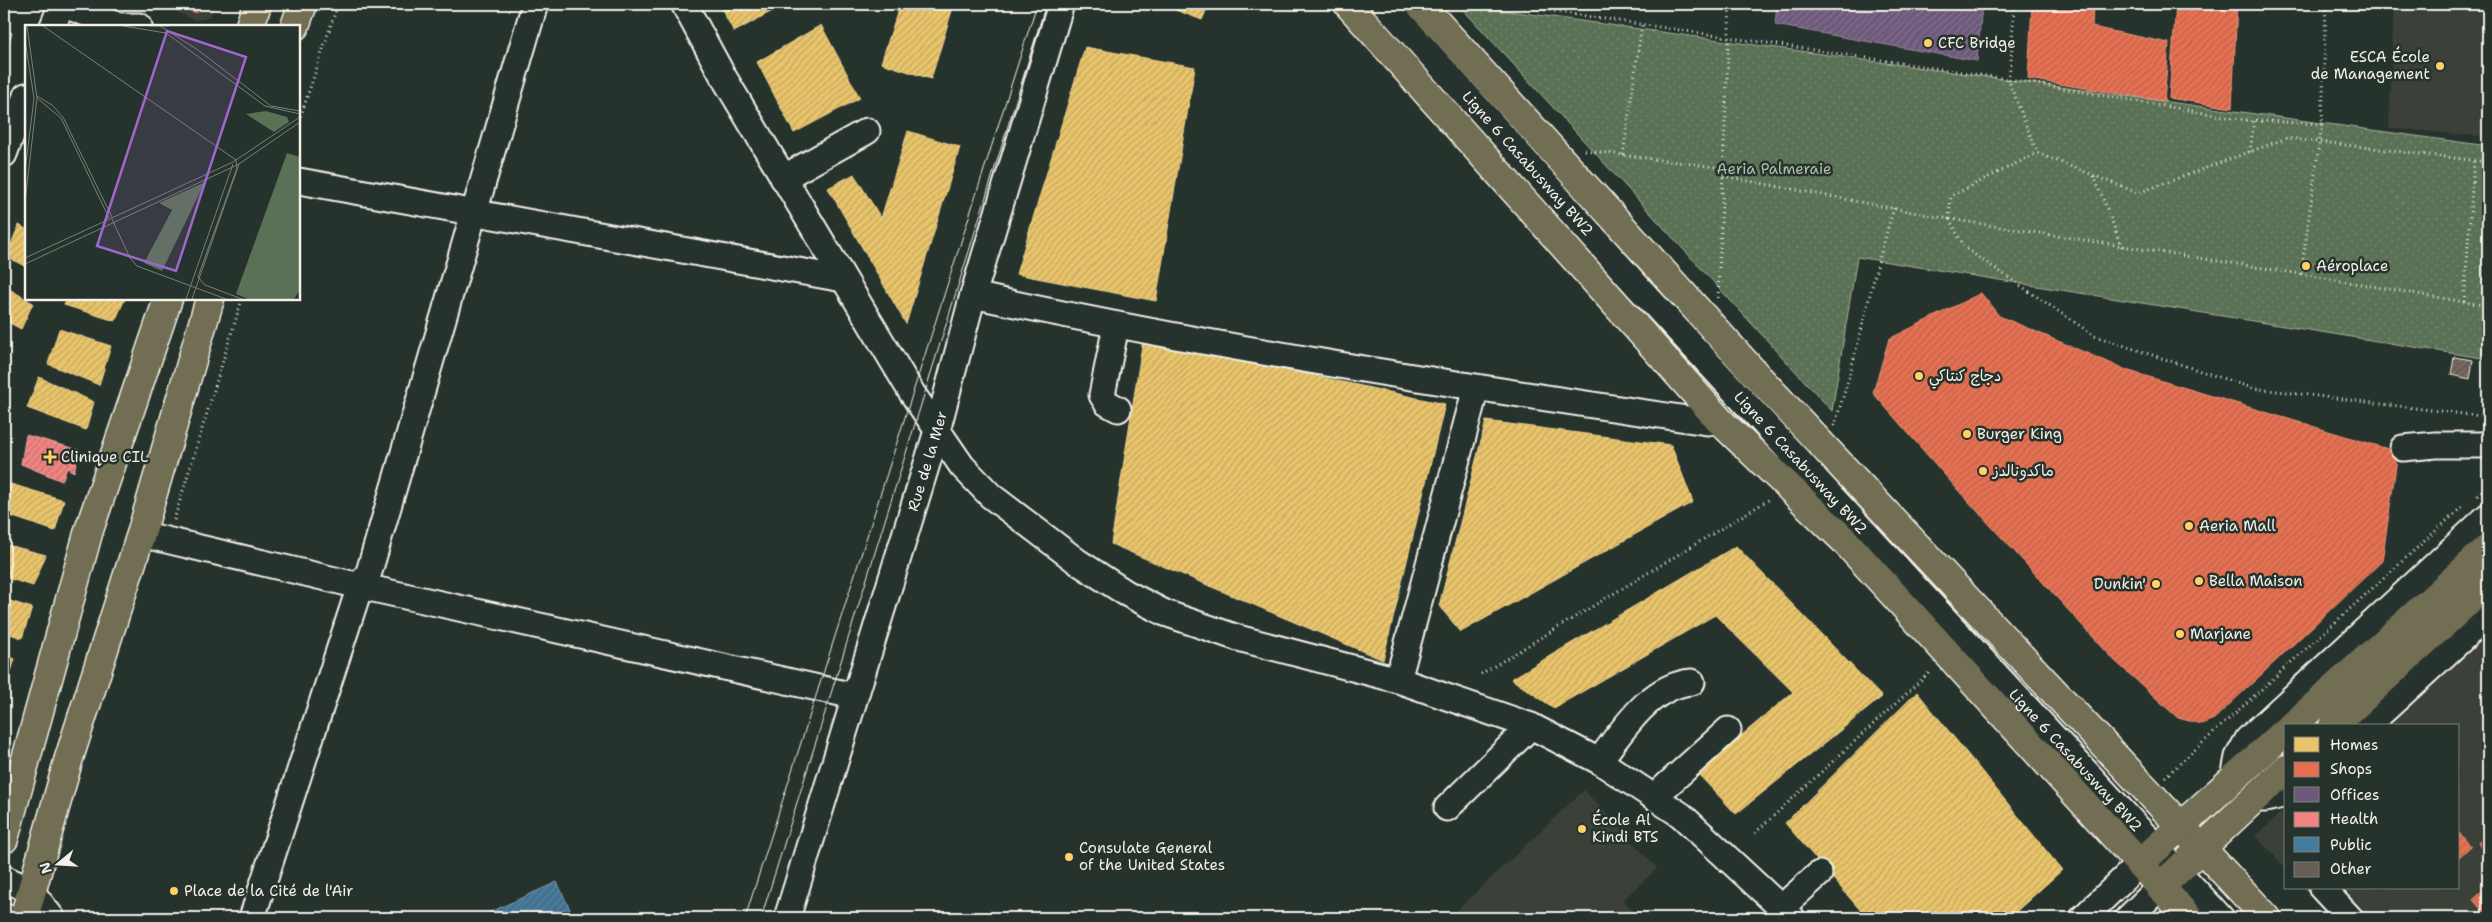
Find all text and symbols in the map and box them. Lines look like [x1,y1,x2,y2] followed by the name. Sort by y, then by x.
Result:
[25,25,300,300] inset map
[1938,33,2016,53] place label: CFC Bridge
[1922,37,1934,49] marker: CFC Bridge
[2311,46,2430,84] place label: ESCA École de Management
[2434,60,2446,72] marker: ESCA École de Management
[1458,87,1598,240] street label: Ligne 6 Casabusway BW2
[1717,159,1831,179] park label: Aeria Palmeraie
[2316,256,2388,276] place label: Aéroplace
[2300,260,2312,272] marker: Aéroplace
[1929,366,2001,389] place label: دجاج كنتاكي
[1913,370,1925,382] marker: دجاج كنتاكي
[1729,387,1872,539] street label: Ligne 6 Casabusway BW2
[903,409,952,514] street label: Rue de la Mer
[1977,424,2062,444] place label: Burger King
[1961,428,1973,440] marker: Burger King
[61,447,148,467] place label: Clinique CIL
[43,450,57,464] marker: Clinique CIL
[1992,461,2054,481] place label: ماكدونالدز
[1977,465,1989,477] marker: ماكدونالدز
[2199,516,2276,536] place label: Aeria Mall
[2183,520,2195,532] marker: Aeria Mall
[2209,571,2303,591] place label: Bella Maison
[2094,574,2146,594] place label: Dunkin'
[2193,575,2205,587] marker: Bella Maison
[2150,578,2162,590] marker: Dunkin'
[2190,624,2251,644] place label: Marjane
[2174,628,2186,640] marker: Marjane
[2004,685,2146,836] street label: Ligne 6 Casabusway BW2
[2284,724,2460,890] legend
[2330,735,2378,755] text: Homes
[2330,759,2372,779] text: Shops
[2330,785,2379,805] text: Offices
[1592,809,1658,847] place label: École Al Kindi BTS
[2330,809,2378,829] text: Health
[1576,823,1588,835] marker: École Al Kindi BTS
[2330,835,2372,855] text: Public
[1079,838,1225,875] place label: Consulate General of the United States
[32,840,82,890] north arrow
[1063,851,1075,863] marker: Consulate General of the United States
[2330,859,2372,879] text: Other
[35,860,56,876] text: N
[184,881,353,901] place label: Place de la Cité de l'Air
[168,885,180,897] marker: Place de la Cité de l'Air

